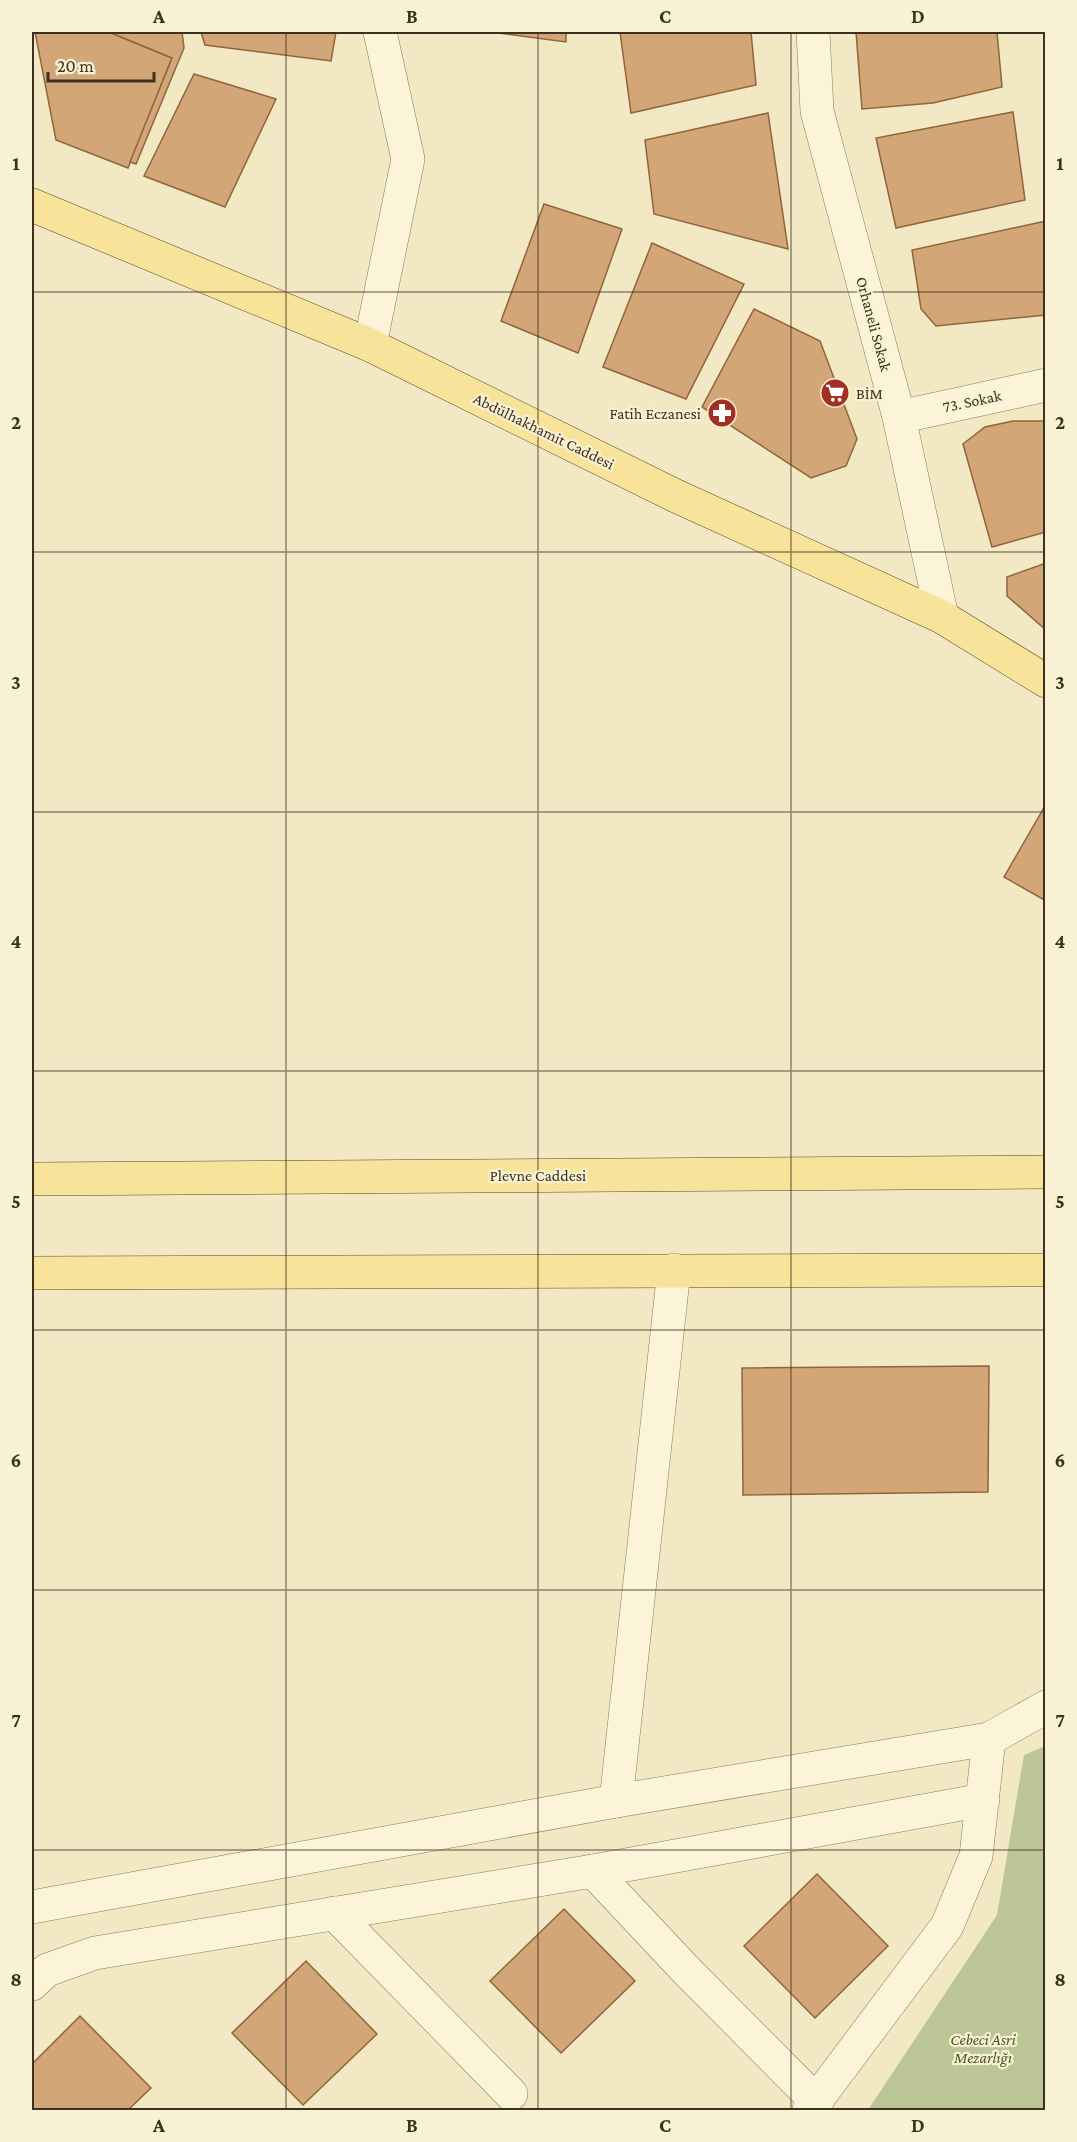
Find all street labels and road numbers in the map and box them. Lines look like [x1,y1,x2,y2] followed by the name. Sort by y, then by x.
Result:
[853,275,895,374] street label: Orhaneli Sokak
[941,386,1003,415] street label: 73. Sokak
[471,390,617,472] street label: Abdülhakhamit Caddesi
[490,1167,586,1184] street label: Plevne Caddesi

